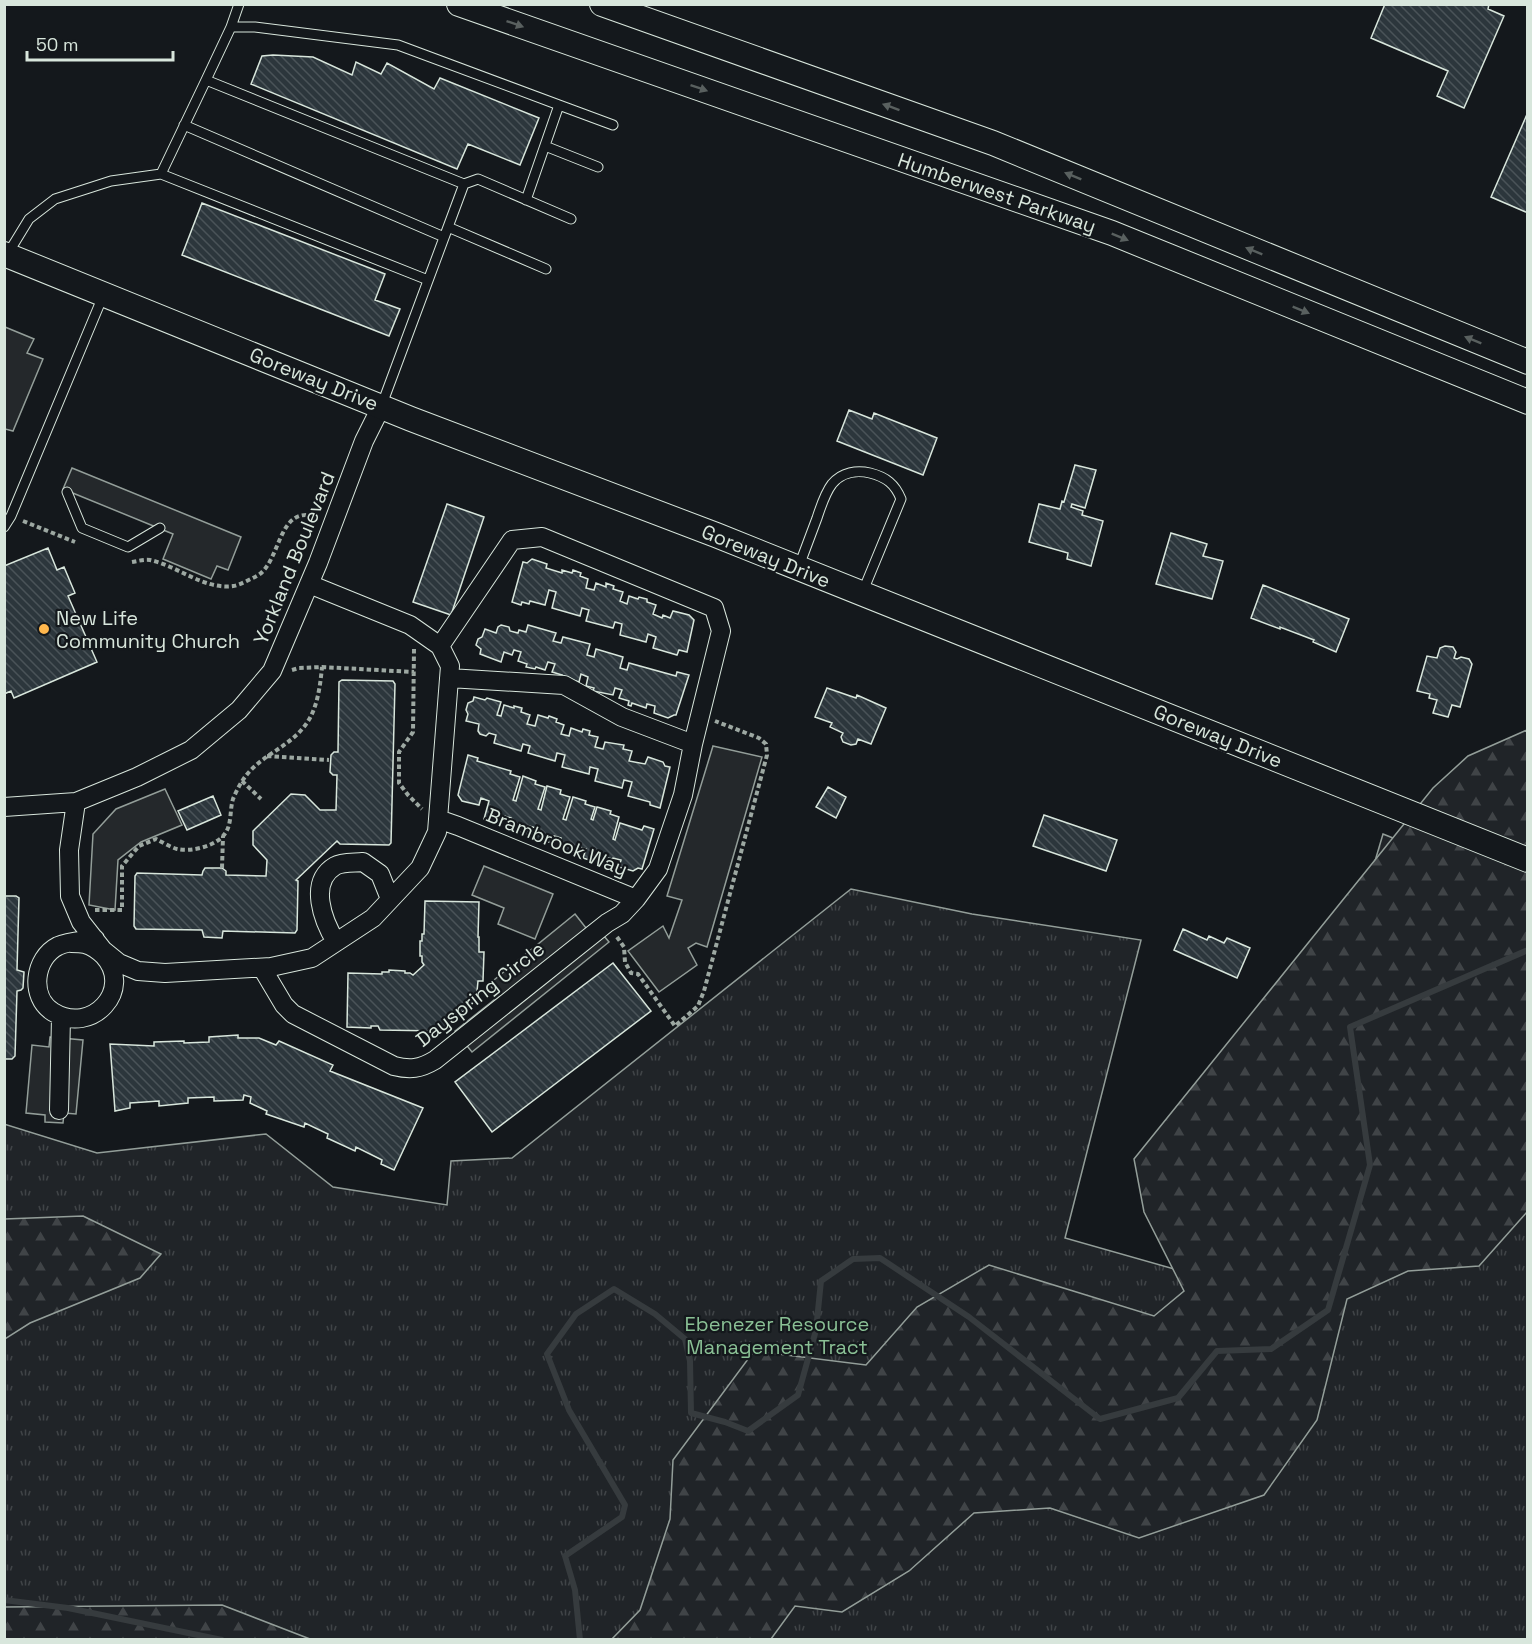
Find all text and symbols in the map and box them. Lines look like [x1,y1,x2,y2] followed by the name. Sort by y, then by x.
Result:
[506,19,524,29] one-way arrow
[27,24,172,62] scale bar
[36,33,78,56] text: 50 m
[690,84,708,94] one-way arrow
[882,102,900,112] one-way arrow
[894,147,1100,239] street label: Humberwest Parkway
[1064,171,1082,181] one-way arrow
[1111,233,1129,242] one-way arrow
[1244,246,1262,256] one-way arrow
[1292,306,1310,315] one-way arrow
[1464,335,1482,345] one-way arrow
[246,341,382,417] street label: Goreway Drive
[247,468,341,648] street label: Yorkland Boulevard
[698,518,834,594] street label: Goreway Drive
[56,605,240,654] place label: New Life Community Church
[37,622,51,636] marker: New Life Community Church
[1150,698,1286,774] street label: Goreway Drive
[482,802,632,882] street label: Brambrook Way
[410,936,550,1052] street label: Dayspring Circle
[685,1311,869,1360] park label: Ebenezer Resource Management Tract

